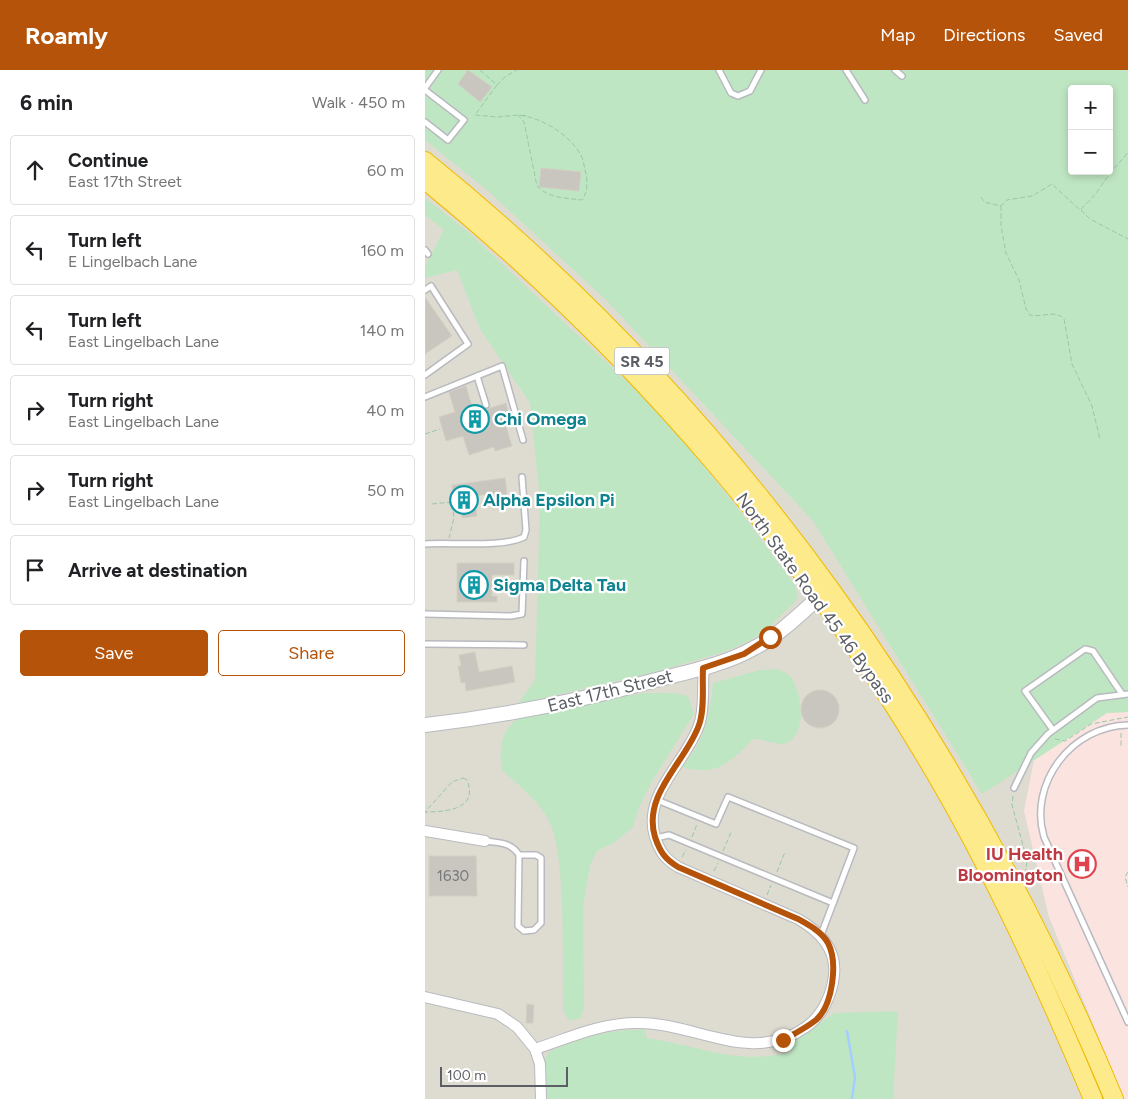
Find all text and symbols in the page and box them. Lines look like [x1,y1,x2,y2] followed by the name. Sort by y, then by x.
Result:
[25,21,108,50] text: Roamly
[880,24,915,46] text: Map
[943,24,1025,46] text: Directions
[1053,24,1103,46] text: Saved
[1068,85,1113,175] map controls
[1068,85,1113,130] button: +
[20,90,73,115] text: 6 min
[312,93,405,112] text: Walk · 450 m
[1068,130,1113,175] button: −
[68,149,148,172] text: Continue
[21,156,49,184] icon: ahead
[367,161,404,180] text: 60 m
[68,172,182,191] text: East 17th Street
[68,229,142,252] text: Turn left
[21,236,49,264] icon: left
[361,241,404,260] text: 160 m
[68,252,197,271] text: E Lingelbach Lane
[68,309,142,332] text: Turn left
[21,316,49,344] icon: left
[360,321,404,340] text: 140 m
[68,332,219,351] text: East Lingelbach Lane
[615,348,669,374] road number: SR 45
[68,389,154,412] text: Turn right
[21,396,49,424] icon: right
[366,401,404,420] text: 40 m
[460,404,490,434] building icon: Chi Omega
[494,408,587,430] place label: Chi Omega
[68,412,219,431] text: East Lingelbach Lane
[68,469,154,492] text: Turn right
[21,476,49,504] icon: right
[367,481,404,500] text: 50 m
[449,485,479,515] building icon: Alpha Epsilon Pi
[483,489,615,511] place label: Alpha Epsilon Pi
[731,489,899,707] street label: North State Road 45 46 Bypass
[68,492,219,511] text: East Lingelbach Lane
[21,556,49,584] icon: arrive
[68,559,247,582] text: Arrive at destination
[459,570,489,600] building icon: Sigma Delta Tau
[493,574,626,596] place label: Sigma Delta Tau
[759,626,782,649] route start
[20,630,208,676] button: Save
[218,630,405,676] button: Share
[545,665,675,717] street label: East 17th Street
[957,843,1063,886] place label: IU Health Bloomington
[1067,849,1097,879] hospital icon: IU Health Bloomington
[437,867,469,885] house number: 1630
[772,1029,795,1052] route end
[440,1064,567,1087] scale bar
[447,1067,486,1084] text: 100 m

